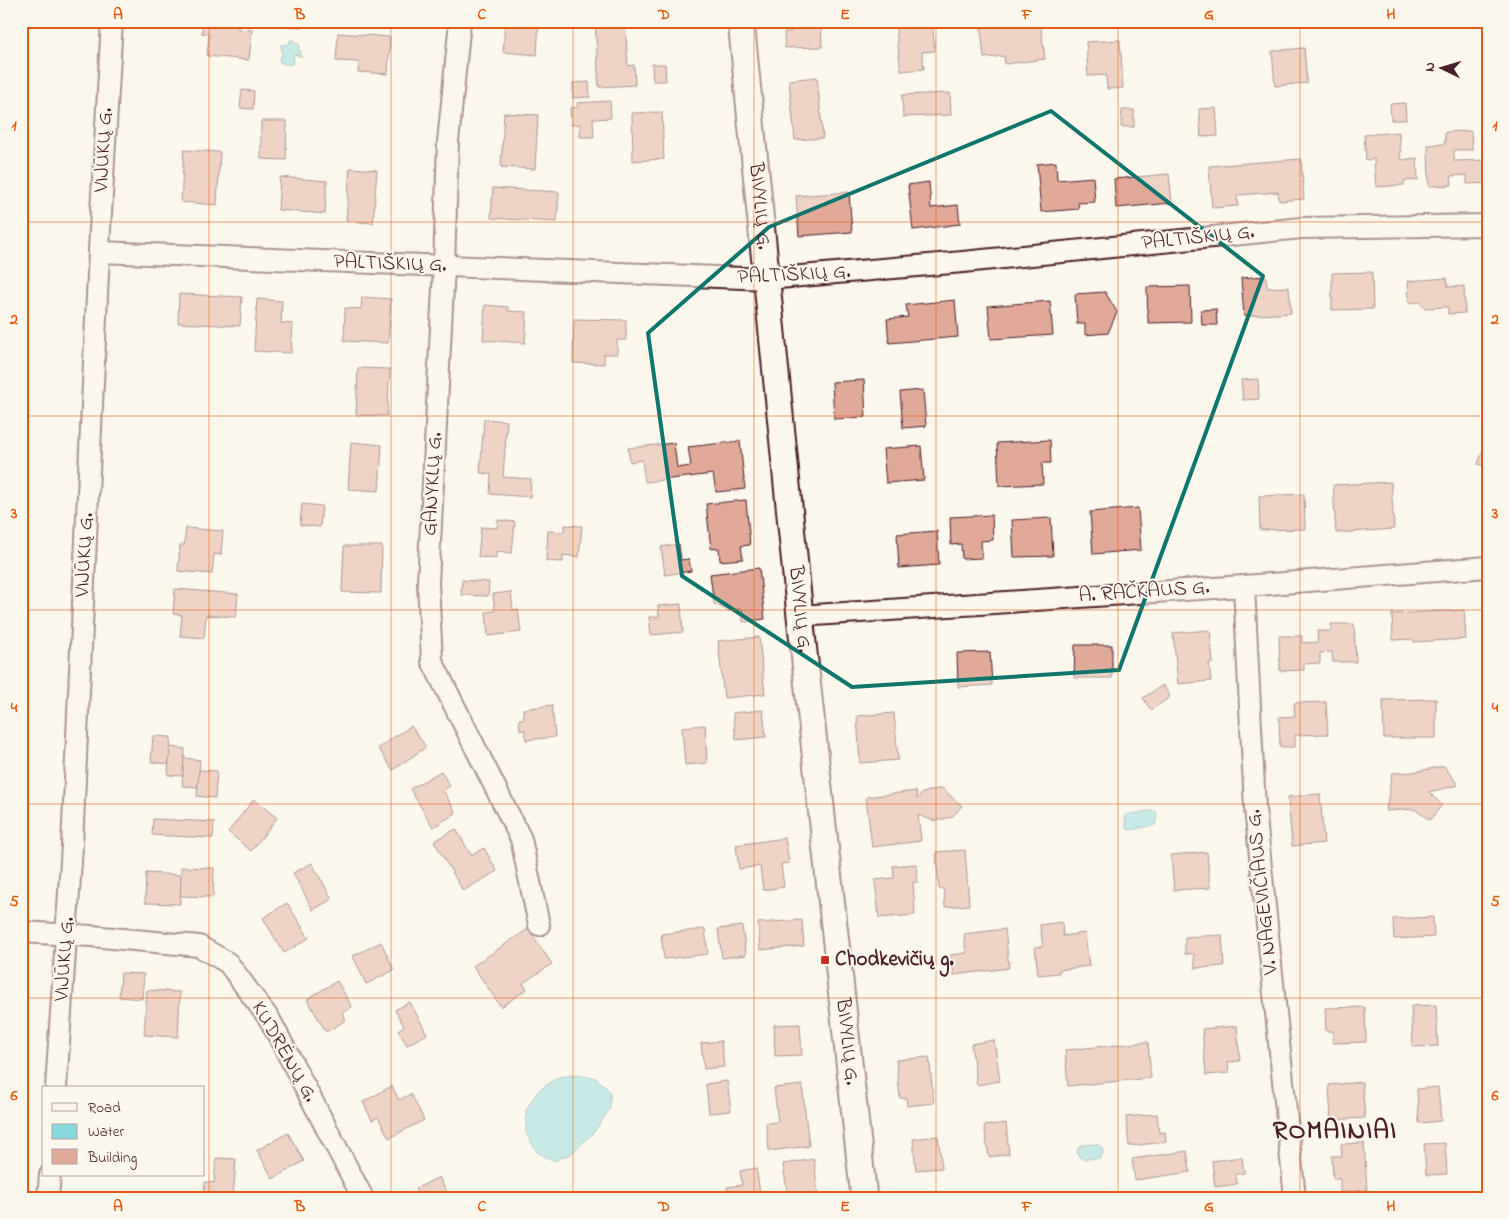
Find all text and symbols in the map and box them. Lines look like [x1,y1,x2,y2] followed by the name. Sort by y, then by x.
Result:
[113,3,123,27] text: A
[294,3,306,27] text: B
[478,3,487,27] text: C
[657,3,670,27] text: D
[840,3,850,27] text: E
[1021,3,1033,27] text: F
[1204,3,1214,27] text: G
[1386,3,1396,27] text: H
[1416,42,1466,92] north arrow
[1420,61,1441,73] text: N
[87,107,121,194] street label: VIJŪKŲ G.
[11,114,17,138] text: 1
[1492,114,1498,138] text: 1
[740,160,779,251] street label: BIVYLIŲ G.
[1140,217,1256,259] street label: PALTIŠKIŲ G.
[333,247,447,281] street label: PALTIŠKIŲ G.
[737,257,851,293] street label: PALTIŠKIŲ G.
[9,308,18,332] text: 2
[1490,308,1499,332] text: 2
[415,431,451,537] street label: GANYKLŲ G.
[10,502,18,526] text: 3
[1491,502,1499,526] text: 3
[68,512,102,599] street label: VIJŪKŲ G.
[780,563,819,654] street label: BIVYLIŲ G.
[1078,572,1210,612] street label: A. RAČKAUS G.
[10,696,18,720] text: 4
[1491,696,1499,720] text: 4
[1239,808,1287,977] street label: V. NAGEVIČIAUS G.
[9,890,19,914] text: 5
[1490,890,1500,914] text: 5
[47,916,83,1003] street label: VIJŪKŲ G.
[835,945,954,977] place label: Chodkevičių g.
[819,954,831,966] marker: Chodkevičių g.
[827,995,866,1087] street label: BIVYLIŲ G.
[243,996,325,1108] street label: KUDRĖNŲ G.
[9,1084,18,1108] text: 6
[1490,1084,1499,1108] text: 6
[42,1086,205,1176] legend
[88,1097,121,1119] text: Road
[1273,1113,1397,1151] district label: ROMAINIAI
[88,1121,124,1143] text: Water
[87,1147,137,1170] text: Building
[113,1195,123,1219] text: A
[294,1195,306,1219] text: B
[478,1195,487,1219] text: C
[657,1195,670,1219] text: D
[840,1195,850,1219] text: E
[1021,1195,1033,1219] text: F
[1204,1195,1214,1219] text: G
[1386,1195,1396,1219] text: H

